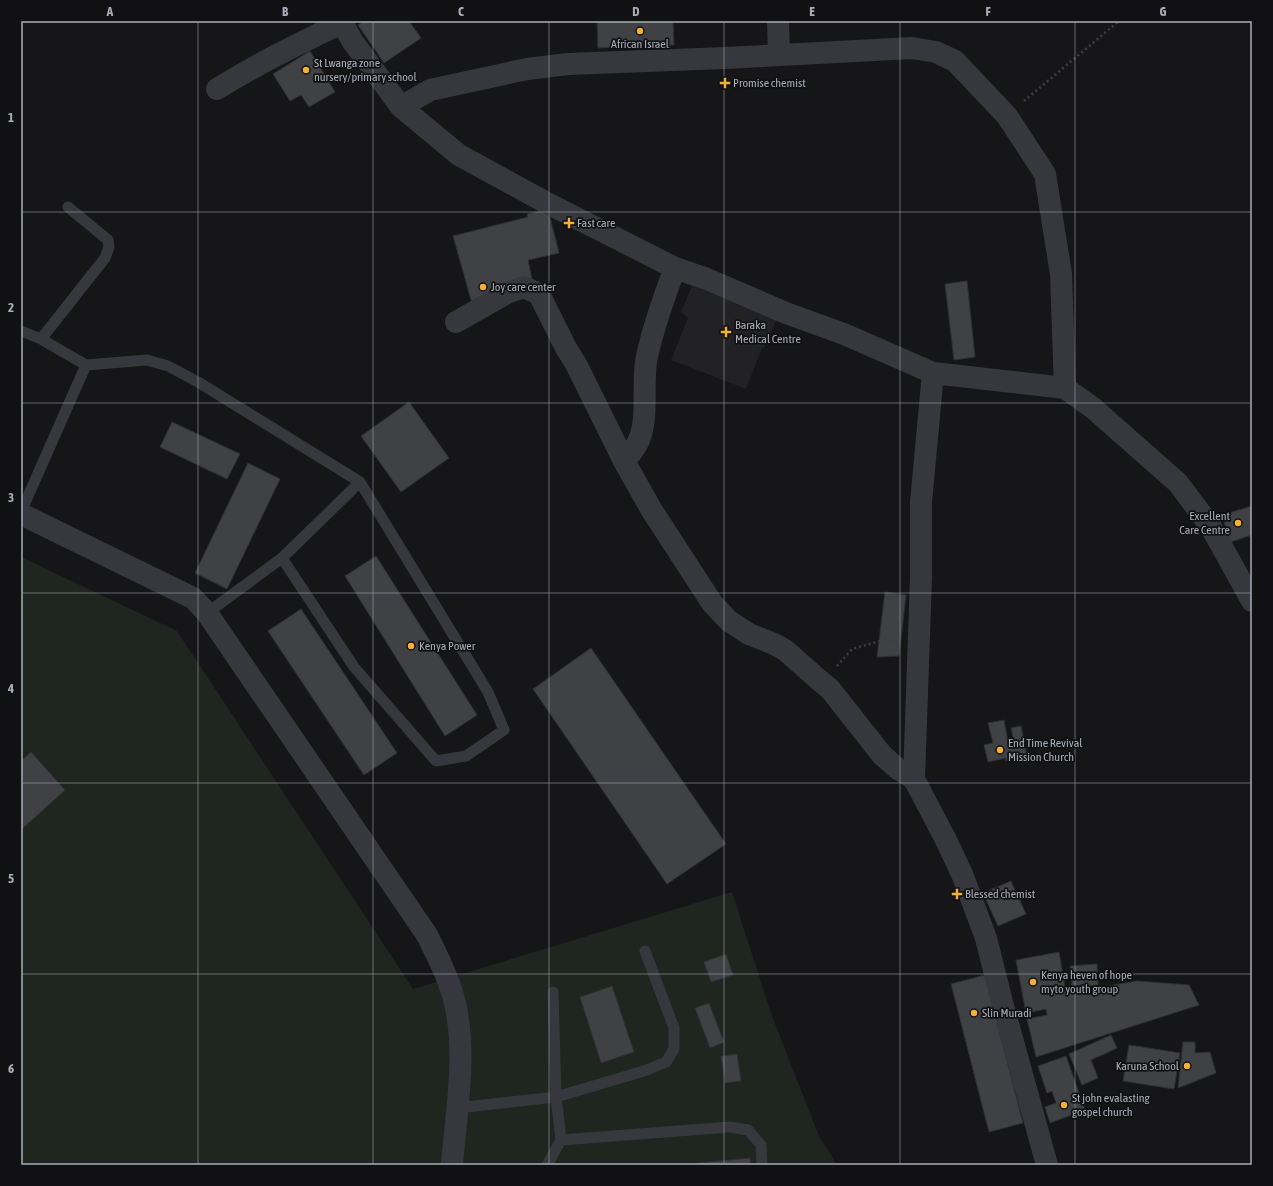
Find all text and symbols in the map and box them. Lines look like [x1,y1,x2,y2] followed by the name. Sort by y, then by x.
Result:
[106,4,114,19] text: A
[282,4,289,19] text: B
[458,4,464,19] text: C
[632,4,640,19] text: D
[809,4,815,19] text: E
[985,4,991,19] text: F
[1160,4,1167,19] text: G
[635,26,645,36] marker: African Israel
[611,37,670,51] place label: African Israel
[314,56,417,84] place label: St Lwanga zone nursery/primary school
[301,65,311,75] marker: St Lwanga zone nursery/primary school
[733,76,806,90] place label: Promise chemist
[720,78,730,88] marker: Promise chemist
[8,110,14,125] text: 1
[577,216,616,230] place label: Fast care
[564,218,574,228] marker: Fast care
[491,280,556,294] place label: Joy care center
[478,282,488,292] marker: Joy care center
[8,300,14,315] text: 2
[735,318,801,346] place label: Baraka Medical Centre
[720,326,732,338] marker: Baraka Medical Centre
[8,490,14,505] text: 3
[1179,509,1231,537] place label: Excellent Care Centre
[1233,518,1243,528] marker: Excellent Care Centre
[419,639,476,653] place label: Kenya Power
[406,641,416,651] marker: Kenya Power
[7,681,14,696] text: 4
[1008,736,1083,764] place label: End Time Revival Mission Church
[995,745,1005,755] marker: End Time Revival Mission Church
[8,871,14,886] text: 5
[965,887,1036,901] place label: Blessed chemist
[952,889,962,899] marker: Blessed chemist
[1041,968,1132,996] place label: Kenya heven of hope myto youth group
[1028,977,1038,987] marker: Kenya heven of hope myto youth group
[982,1006,1032,1020] place label: Slin Muradi
[969,1008,979,1018] marker: Slin Muradi
[1116,1059,1180,1073] place label: Karuna School
[8,1061,14,1076] text: 6
[1182,1061,1192,1071] marker: Karuna School
[1072,1091,1151,1119] place label: St john evalasting gospel church
[1059,1100,1069,1110] marker: St john evalasting gospel church

